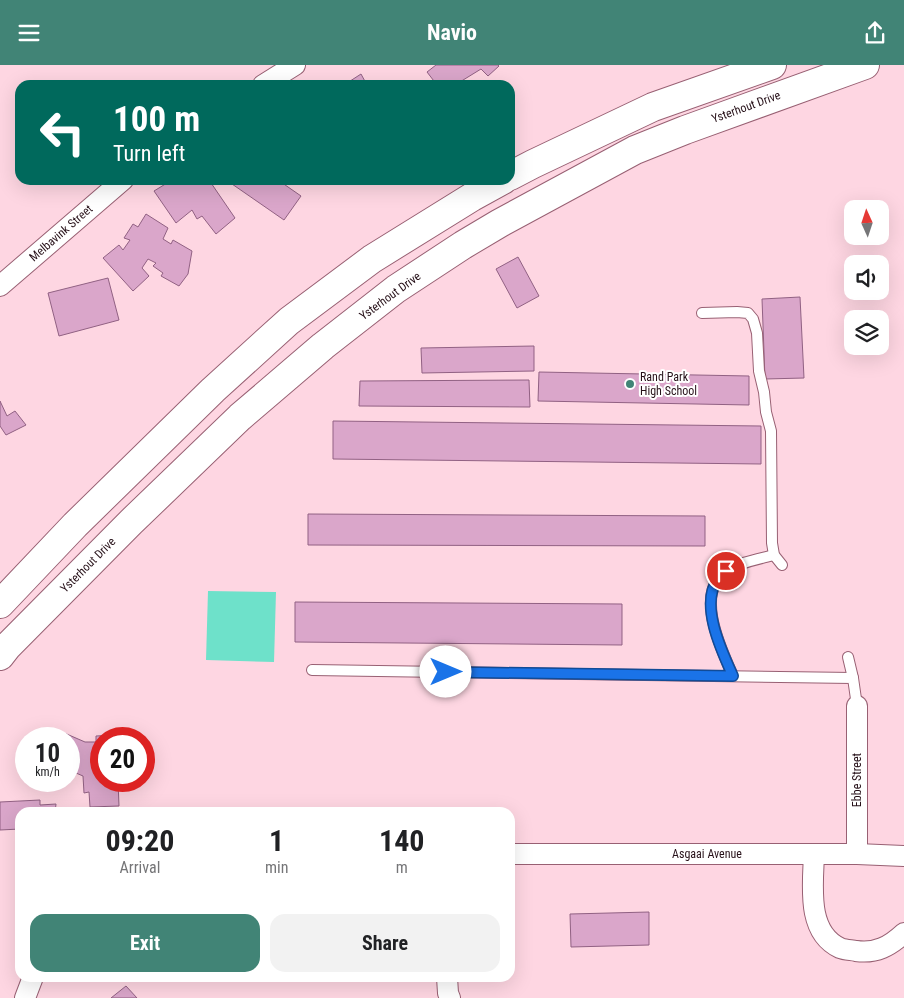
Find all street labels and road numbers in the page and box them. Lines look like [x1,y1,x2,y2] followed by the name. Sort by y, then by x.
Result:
[710,88,783,126] street label: Ysterhout Drive
[27,202,96,264] street label: Melbavink Street
[357,269,424,323] street label: Ysterhout Drive
[58,534,119,595] street label: Ysterhout Drive
[850,752,864,807] street label: Ebbe Street
[672,847,742,861] street label: Asgaai Avenue

